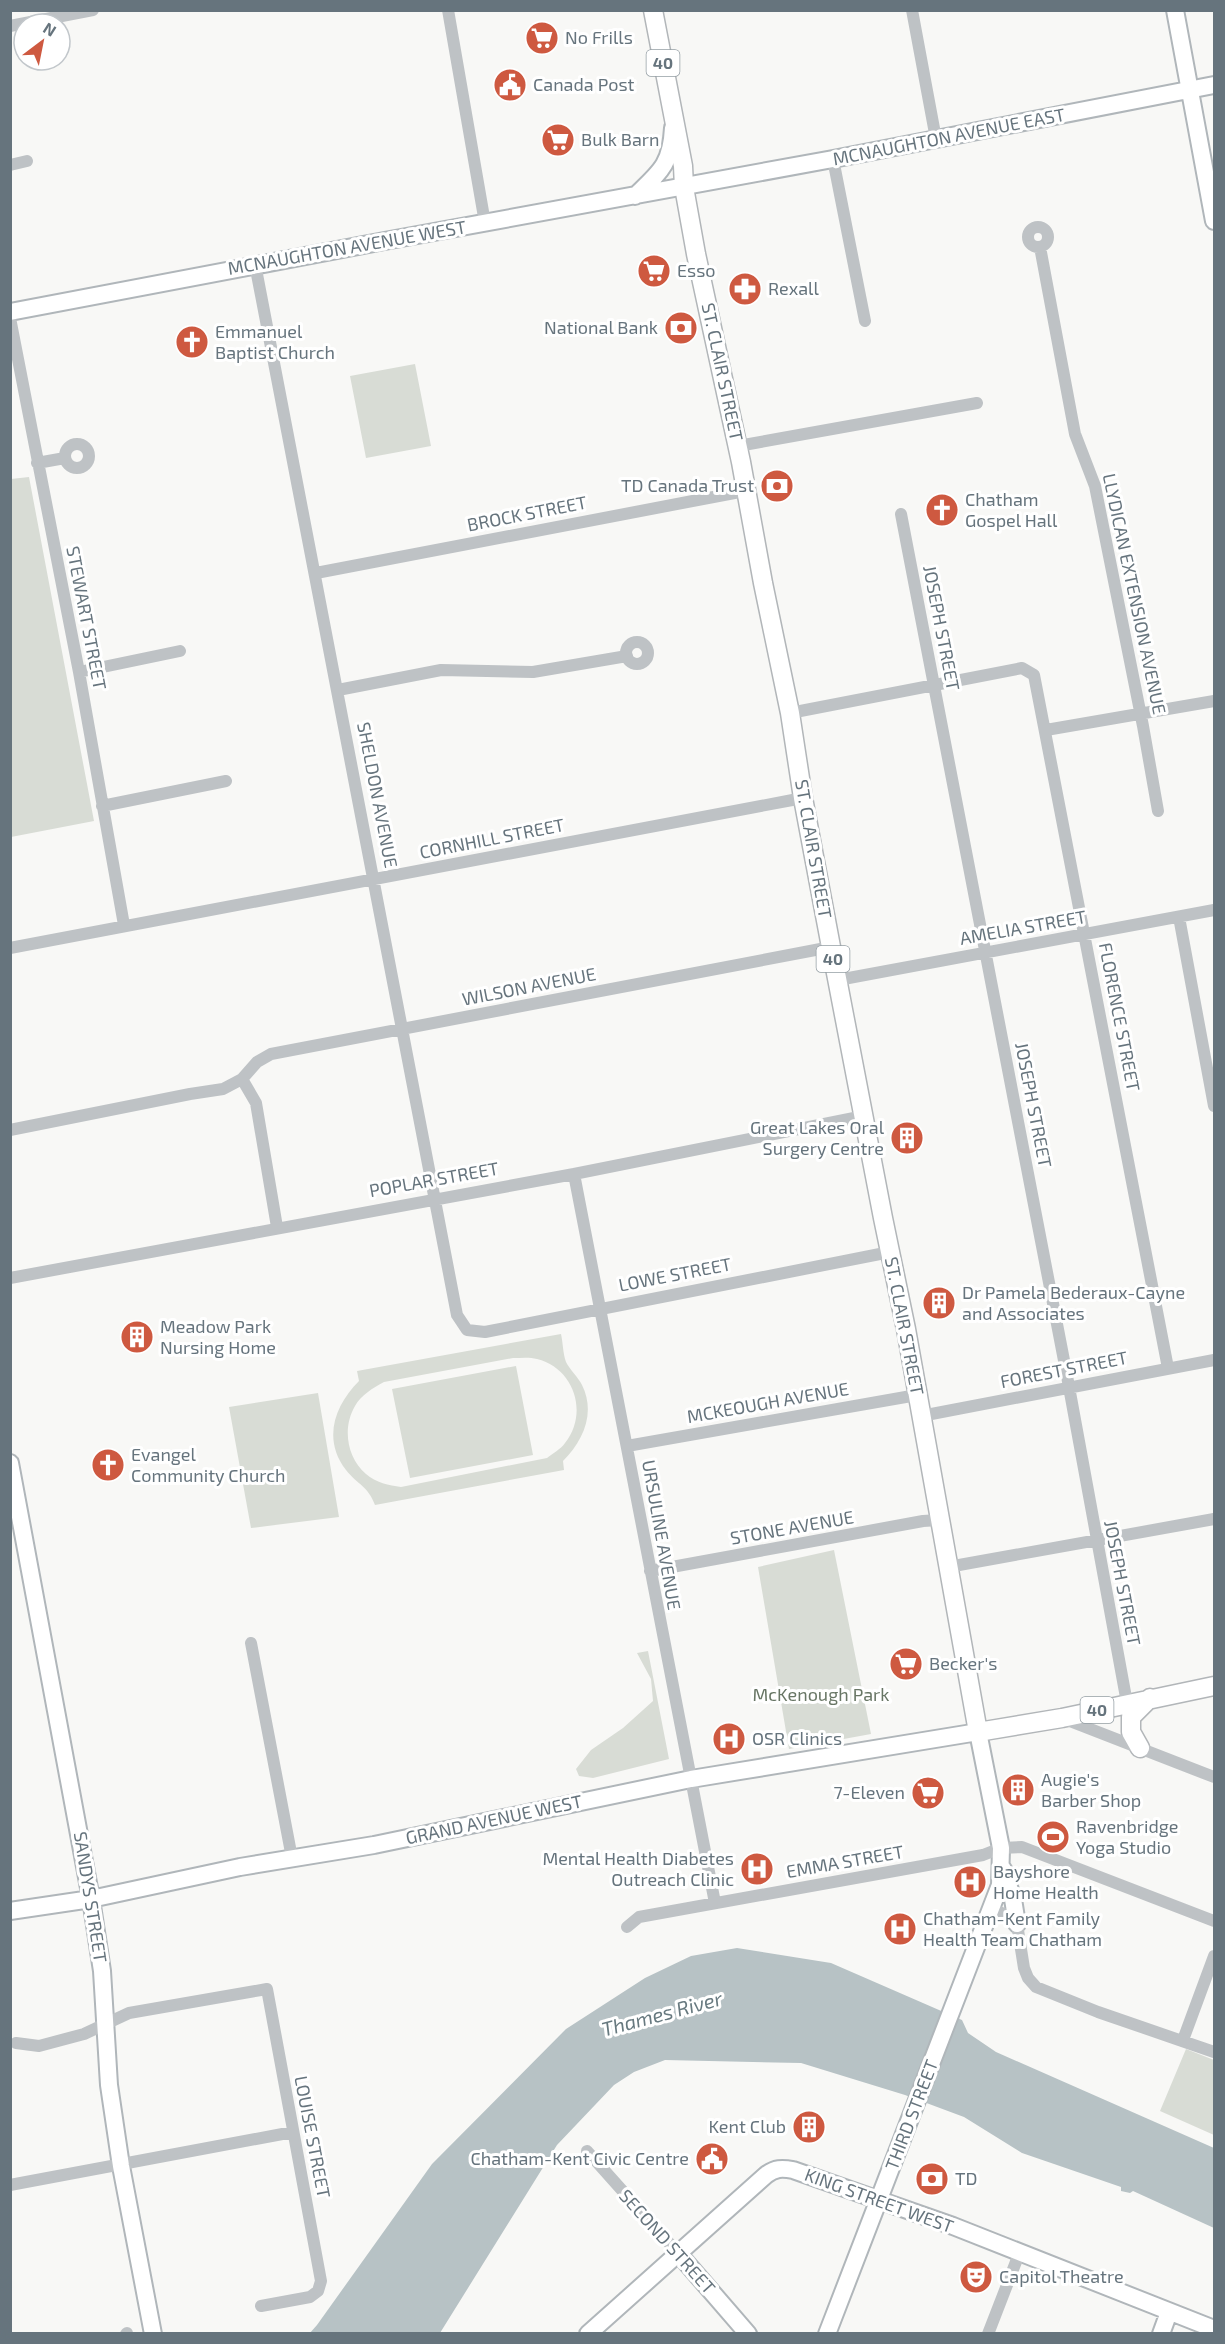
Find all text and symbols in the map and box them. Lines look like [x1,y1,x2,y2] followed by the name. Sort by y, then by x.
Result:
[12,12,72,72] north arrow
[40,18,60,40] text: N
[524,20,560,56] supermarket icon: No Frills
[565,26,633,48] place label: No Frills
[646,50,680,76] road number: 40
[492,67,528,103] public building icon: Canada Post
[533,73,635,95] place label: Canada Post
[831,103,1067,169] street label: MCNAUGHTON AVENUE EAST
[540,122,576,158] supermarket icon: Bulk Barn
[581,128,659,150] place label: Bulk Barn
[226,215,468,279] street label: MCNAUGHTON AVENUE WEST
[636,253,672,289] supermarket icon: Esso
[677,259,716,281] place label: Esso
[727,271,763,307] pharmacy icon: Rexall
[768,277,819,299] place label: Rexall
[698,301,748,443] street label: ST. CLAIR STREET
[663,310,699,346] bank icon: National Bank
[544,316,658,338] place label: National Bank
[215,320,335,363] place label: Emmanuel Baptist Church
[174,324,210,360] church icon: Emmanuel Baptist Church
[759,468,795,504] bank icon: TD Canada Trust
[1099,471,1171,716] street label: LLYDICAN EXTENSION AVENUE
[621,474,754,496] place label: TD Canada Trust
[965,488,1058,531] place label: Chatham Gospel Hall
[465,491,589,535] street label: BROCK STREET
[924,492,960,528] church icon: Chatham Gospel Hall
[62,544,112,692] street label: STEWART STREET
[919,563,965,693] street label: JOSEPH STREET
[353,720,403,870] street label: SHELDON AVENUE
[791,778,837,920] street label: ST. CLAIR STREET
[418,813,567,863] street label: CORNHILL STREET
[958,905,1088,949] street label: AMELIA STREET
[1095,940,1145,1094] street label: FLORENCE STREET
[816,946,850,972] road number: 40
[460,962,598,1010] street label: WILSON AVENUE
[1011,1040,1057,1170] street label: JOSEPH STREET
[750,1116,885,1159] place label: Great Lakes Oral Surgery Centre
[889,1120,925,1156] building icon: Great Lakes Oral Surgery Centre
[367,1157,501,1201] street label: POPLAR STREET
[617,1252,734,1296] street label: LOWE STREET
[881,1255,929,1397] street label: ST. CLAIR STREET
[962,1281,1185,1324] place label: Dr Pamela Bederaux-Cayne and Associates
[921,1285,957,1321] building icon: Dr Pamela Bederaux-Cayne and Associates
[160,1315,276,1358] place label: Meadow Park Nursing Home
[119,1319,155,1355] building icon: Meadow Park Nursing Home
[998,1346,1130,1392] street label: FOREST STREET
[685,1377,850,1427] street label: MCKEOUGH AVENUE
[131,1443,285,1486] place label: Evangel Community Church
[90,1447,126,1483] church icon: Evangel Community Church
[638,1458,686,1612] street label: URSULINE AVENUE
[728,1505,855,1549] street label: STONE AVENUE
[1100,1518,1146,1648] street label: JOSEPH STREET
[888,1646,924,1682] supermarket icon: Becker's
[929,1652,997,1674] place label: Becker's
[753,1683,889,1705] park label: McKenough Park
[1080,1697,1114,1723] road number: 40
[711,1721,747,1757] hospital icon: OSR Clinics
[752,1727,842,1749] place label: OSR Clinics
[1041,1768,1141,1811] place label: Augie's Barber Shop
[1000,1772,1036,1808] building icon: Augie's Barber Shop
[910,1775,946,1811] supermarket icon: 7-Eleven
[833,1781,905,1803] place label: 7-Eleven
[404,1789,584,1848] street label: GRAND AVENUE WEST
[1076,1815,1178,1858] place label: Ravenbridge Yoga Studio
[1035,1819,1071,1855] sports icon: Ravenbridge Yoga Studio
[70,1830,112,1964] street label: SANDYS STREET
[784,1840,906,1882] street label: EMMA STREET
[542,1847,734,1890] place label: Mental Health Diabetes Outreach Clinic
[739,1851,775,1887] hospital icon: Mental Health Diabetes Outreach Clinic
[993,1860,1099,1903] place label: Bayshore Home Health
[952,1864,988,1900] hospital icon: Bayshore Home Health
[923,1907,1102,1950] place label: Chatham-Kent Family Health Team Chatham
[882,1911,918,1947] hospital icon: Chatham-Kent Family Health Team Chatham
[599,1985,726,2041] water label: Thames River
[880,2056,942,2173] street label: THIRD STREET
[290,2074,336,2200] street label: LOUISE STREET
[791,2109,827,2145] building icon: Kent Club
[708,2115,786,2137] place label: Kent Club
[694,2141,730,2177] public building icon: Chatham-Kent Civic Centre
[471,2147,689,2169] place label: Chatham-Kent Civic Centre
[914,2161,950,2197] bank icon: TD
[802,2163,957,2237] street label: KING STREET WEST
[955,2167,977,2189] place label: TD
[615,2185,721,2299] street label: SECOND STREET
[958,2259,994,2295] theatre icon: Capitol Theatre
[999,2265,1124,2287] place label: Capitol Theatre

